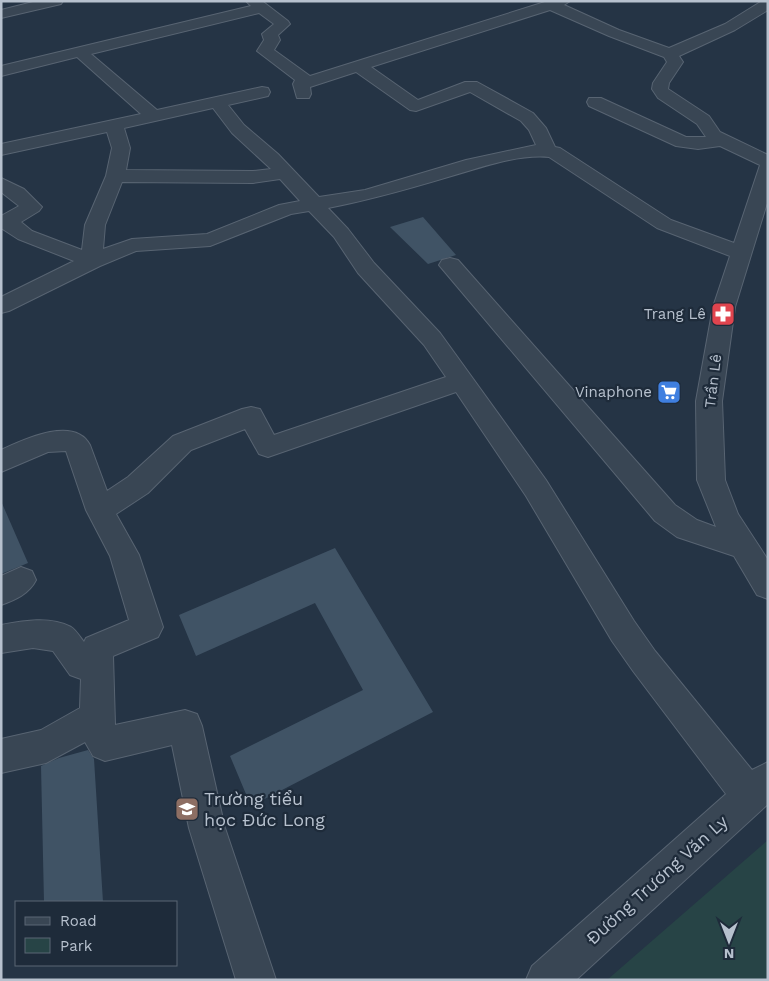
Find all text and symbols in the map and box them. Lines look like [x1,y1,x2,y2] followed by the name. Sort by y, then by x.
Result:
[710,301,736,327] pharmacy icon: Trang Lê
[644,305,706,323] place label: Trang Lê
[701,353,725,409] street label: Trần Lê
[656,379,682,405] supermarket icon: Vinaphone
[575,383,652,401] place label: Vinaphone
[204,788,325,830] place label: Trường tiểu học Đức Long
[174,796,200,822] school or university icon: Trường tiểu học Đức Long
[582,810,732,949] street label: Đường Trương Văn Ly
[15,901,178,966] legend
[60,912,97,930] text: Road
[704,916,754,966] north arrow
[60,937,93,955] text: Park
[724,946,734,962] text: N

